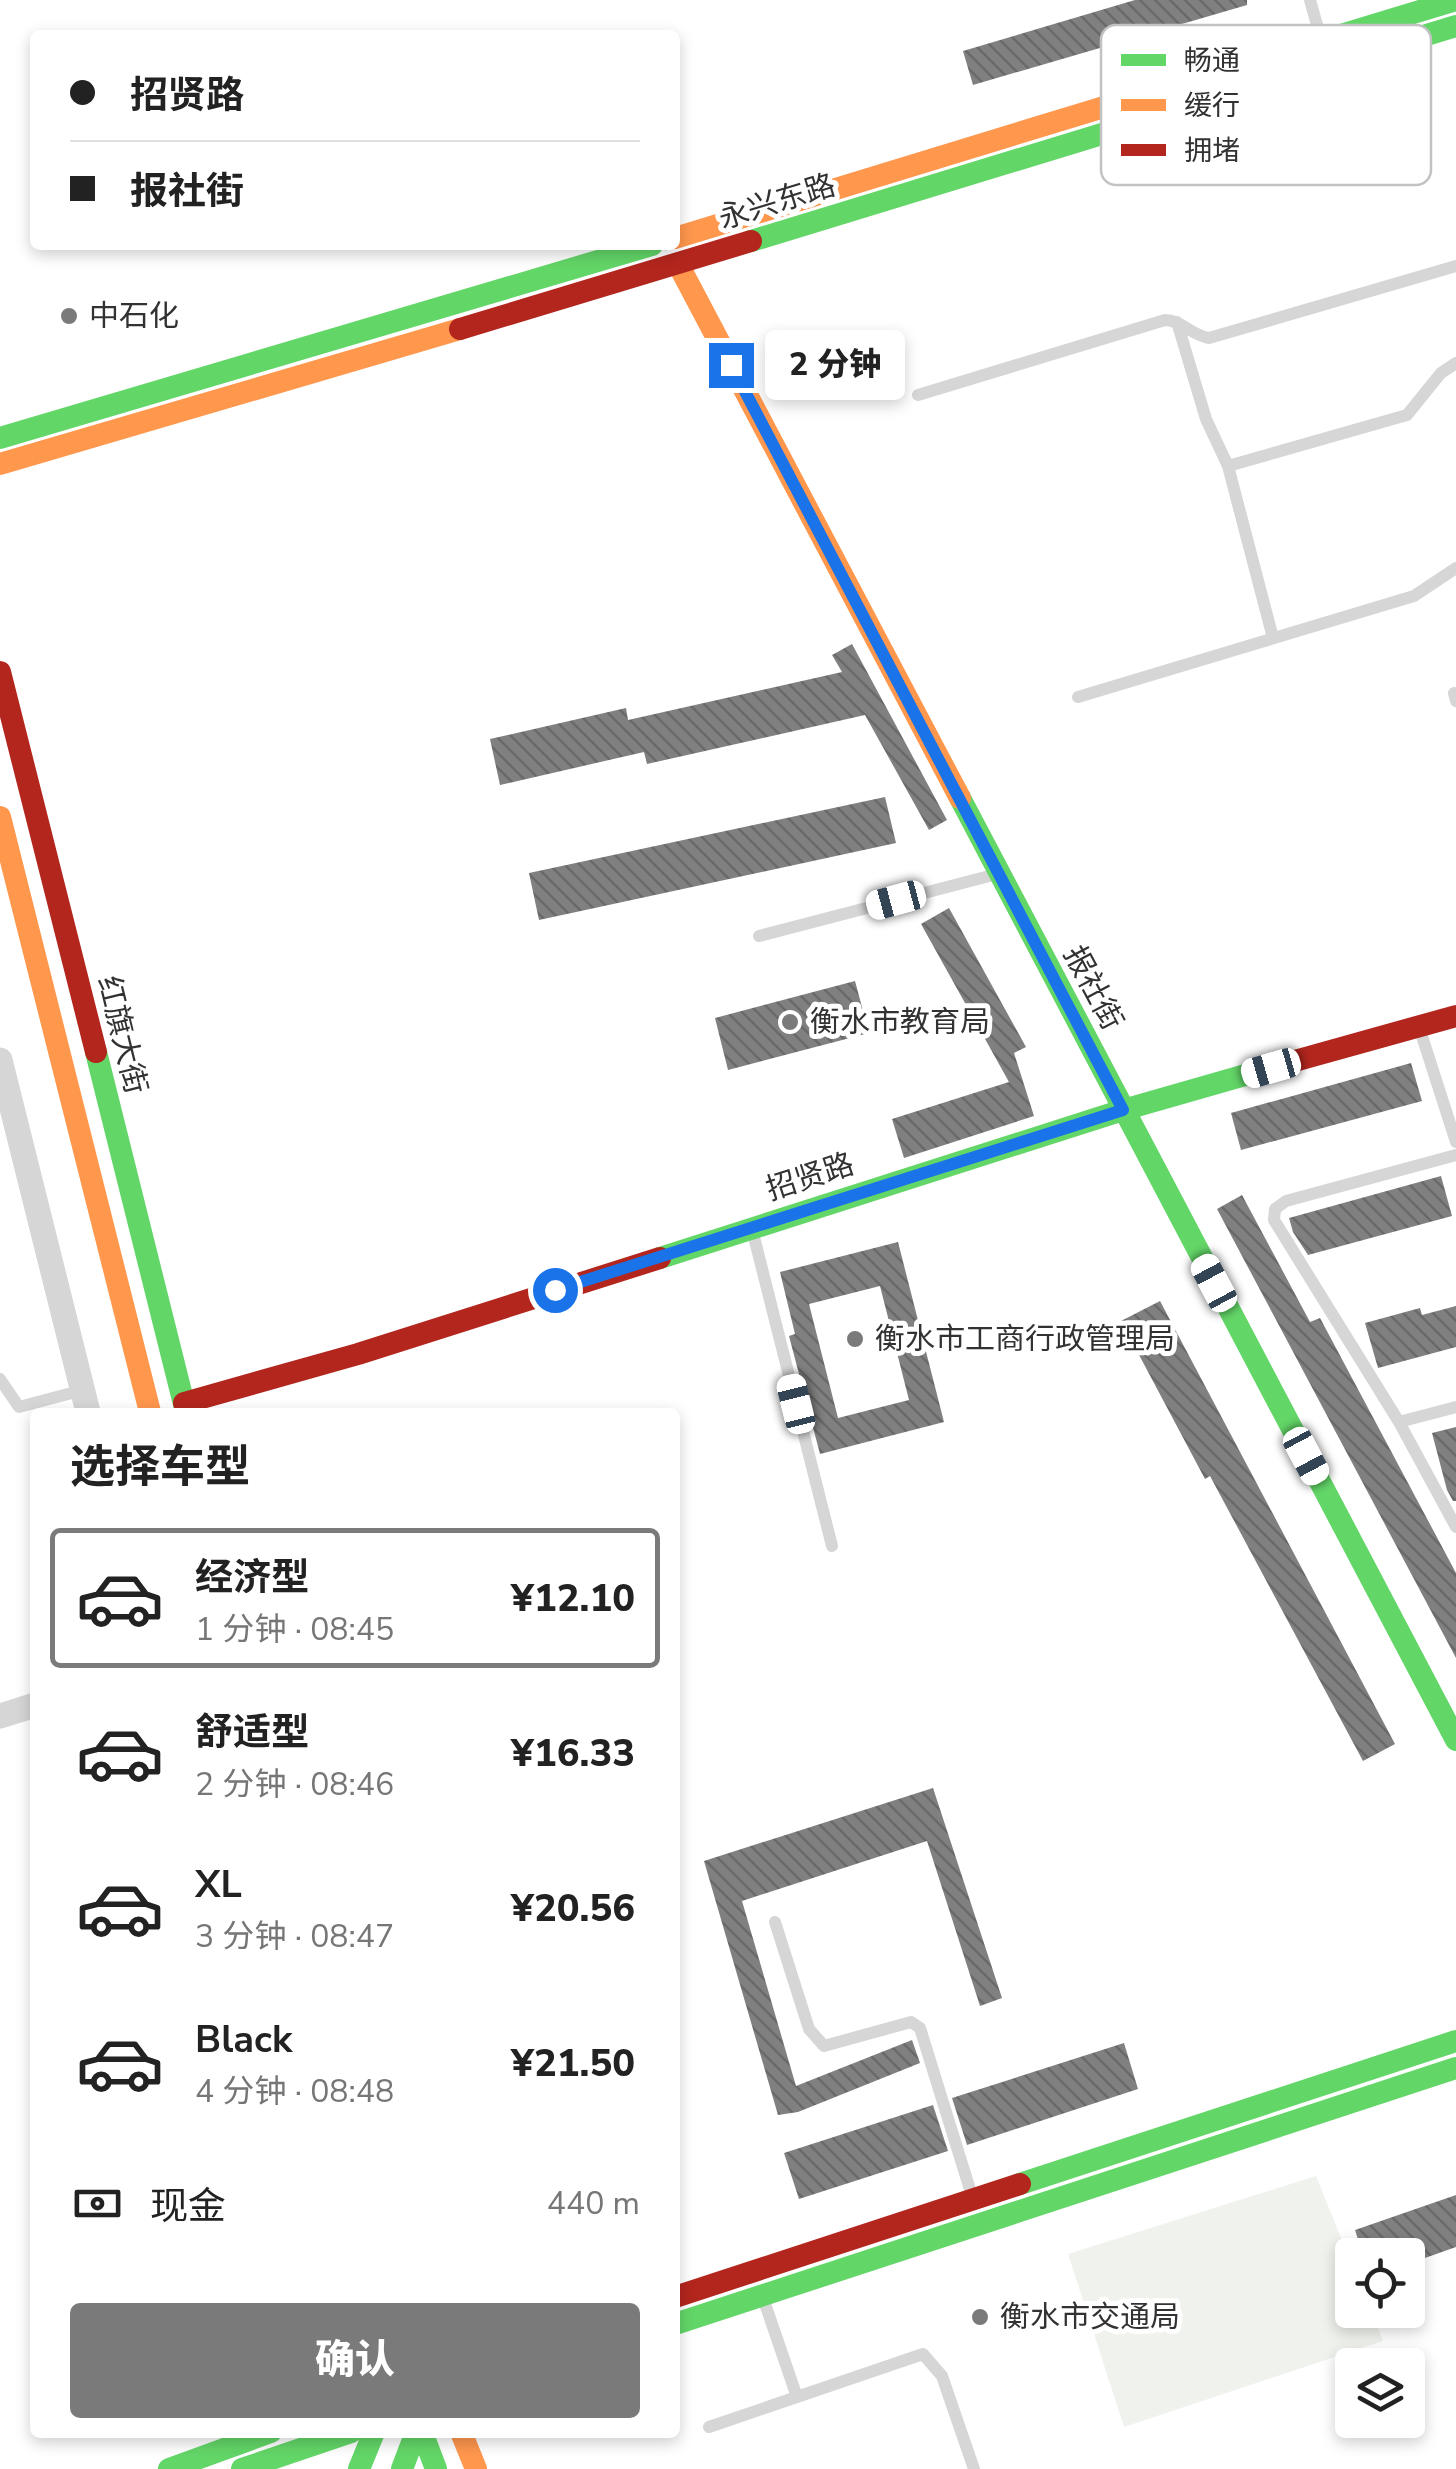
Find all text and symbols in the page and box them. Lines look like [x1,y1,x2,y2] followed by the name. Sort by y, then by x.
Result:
[1101,25,1431,185] legend
[1184,42,1240,80] text: 畅通
[130,70,244,121] text: 招贤路
[1184,87,1240,125] text: 缓行
[1184,132,1240,170] text: 拥堵
[714,165,840,239] street label: 永兴东路
[130,166,244,217] text: 报社街
[89,296,179,337] place label: 中石化
[58,305,80,327] marker: 中石化
[766,330,906,400] callout: 2 分钟
[709,343,754,388] route end
[789,343,881,386] text: 2 分钟
[863,878,929,922] car
[1054,939,1132,1037] street label: 报社街
[88,972,156,1098] street label: 红旗大街
[810,1002,990,1043] place label: 衡水市教育局
[779,1011,801,1033] marker: 衡水市教育局
[1238,1045,1304,1091] car
[761,1144,859,1210] street label: 招贤路
[1187,1249,1241,1317] car
[533,1268,578,1313] route start
[875,1319,1175,1360] place label: 衡水市工商行政管理局
[844,1328,866,1350] marker: 衡水市工商行政管理局
[774,1371,818,1437] car
[1279,1422,1333,1490] car
[70,1437,250,1498] text: 选择车型
[195,1552,309,1603] text: 经济型
[75,1553,165,1643] icon: car
[511,1573,635,1624] text: ¥12.10
[195,1608,394,1651] text: 1 分钟 · 08:45
[195,1707,309,1758] text: 舒适型
[75,1708,165,1798] icon: car
[511,1728,635,1779] text: ¥16.33
[195,1763,394,1806] text: 2 分钟 · 08:46
[195,1859,242,1910] text: XL
[75,1863,165,1953] icon: car
[511,1883,635,1934] text: ¥20.56
[195,1915,394,1958] text: 3 分钟 · 08:47
[195,2014,292,2065] text: Black
[75,2018,165,2108] icon: car
[511,2038,635,2089] text: ¥21.50
[195,2070,394,2113] text: 4 分钟 · 08:48
[70,2176,125,2231] icon: cash
[150,2181,226,2232] text: 现金
[547,2182,640,2225] text: 440 m
[1335,2238,1425,2438] map controls
[1335,2238,1425,2328] button: locate
[1000,2297,1180,2338] place label: 衡水市交通局
[70,2303,640,2418] button: 确认
[969,2306,991,2328] marker: 衡水市交通局
[1335,2348,1425,2438] button: layers

